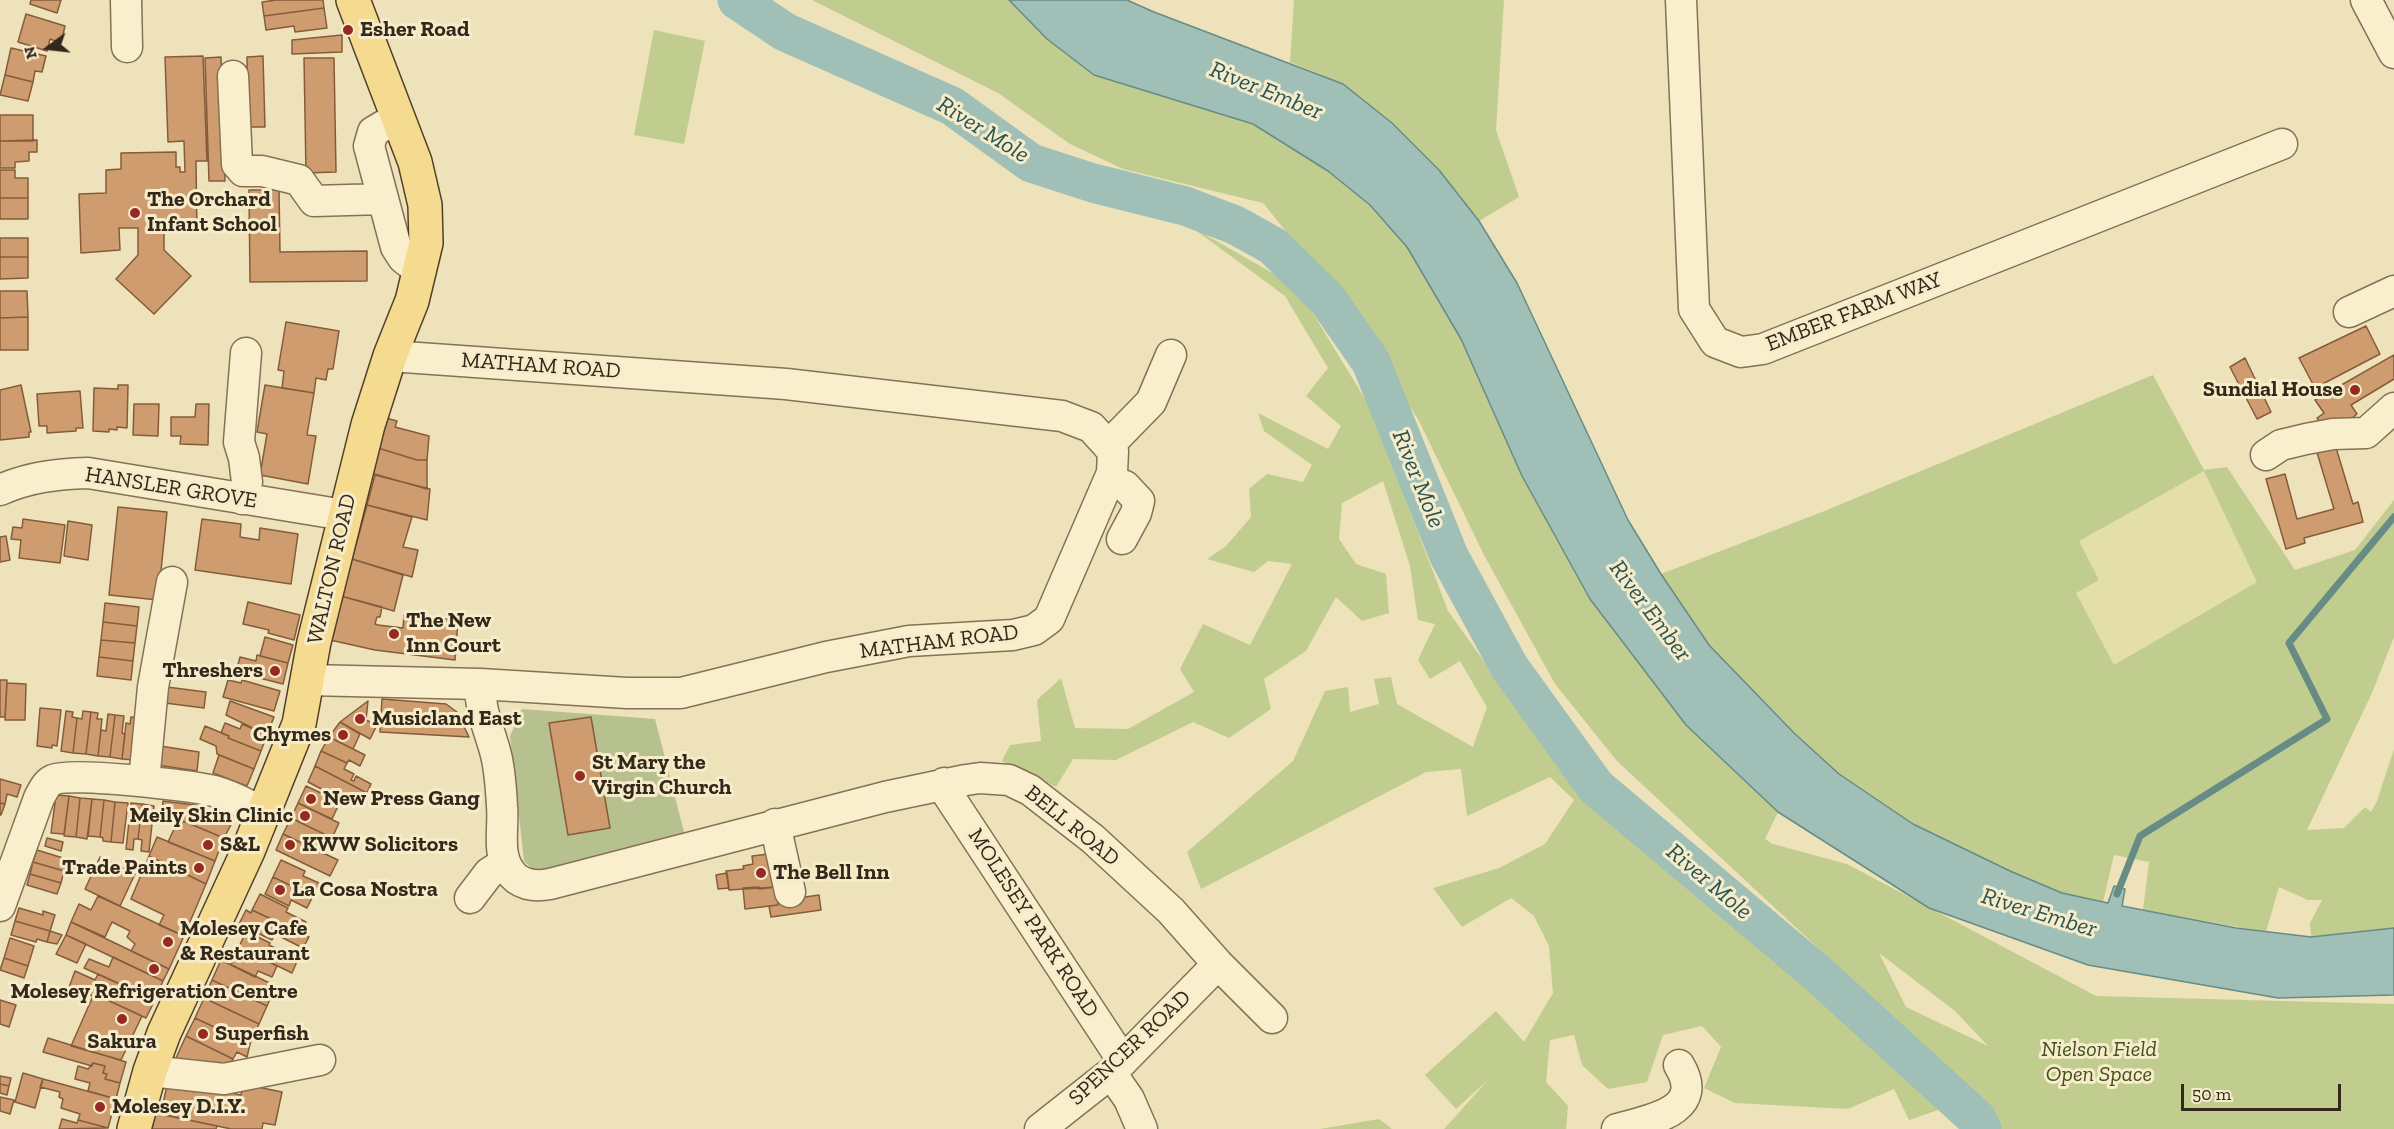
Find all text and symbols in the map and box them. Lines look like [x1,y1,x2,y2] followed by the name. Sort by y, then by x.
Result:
[360,17,469,43] place label: Esher Road
[18,18,78,78] north arrow
[341,23,355,37] marker: Esher Road
[19,44,41,61] text: N
[1205,55,1327,127] water label: River Ember
[932,90,1034,170] water label: River Mole
[147,187,277,238] place label: The Orchard Infant School
[128,206,142,220] marker: The Orchard Infant School
[1762,266,1946,358] street label: EMBER FARM WAY
[460,347,622,385] street label: MATHAM ROAD
[2203,377,2343,403] place label: Sundial House
[2348,383,2362,397] marker: Sundial House
[1385,426,1451,532] water label: River Mole
[83,461,259,515] street label: HANSLER GROVE
[302,491,362,647] street label: WALTON ROAD
[1603,555,1697,667] water label: River Ember
[406,608,501,660] place label: The New Inn Court
[858,619,1020,665] street label: MATHAM ROAD
[387,627,401,641] marker: The New Inn Court
[162,658,263,684] place label: Threshers
[268,664,282,678] marker: Threshers
[372,706,521,732] place label: Musicland East
[353,712,367,726] marker: Musicland East
[253,722,331,748] place label: Chymes
[336,728,350,742] marker: Chymes
[592,750,732,802] place label: St Mary the Virgin Church
[573,769,587,783] marker: St Mary the Virgin Church
[1019,780,1125,872] street label: BELL ROAD
[323,786,480,812] place label: New Press Gang
[304,792,318,806] marker: New Press Gang
[130,803,293,829] place label: Meily Skin Clinic
[298,809,312,823] marker: Meily Skin Clinic
[962,824,1104,1022] street label: MOLESEY PARK ROAD
[220,832,260,858] place label: S&L
[302,832,458,858] place label: KWW Solicitors
[201,838,215,852] marker: S&L
[283,838,297,852] marker: KWW Solicitors
[1660,838,1758,926] water label: River Mole
[62,855,187,881] place label: Trade Paints
[773,860,890,886] place label: The Bell Inn
[192,861,206,875] marker: Trade Paints
[754,866,768,880] marker: The Bell Inn
[292,877,438,903] place label: La Cosa Nostra
[1978,882,2100,944] water label: River Ember
[273,883,287,897] marker: La Cosa Nostra
[180,916,310,968] place label: Molesey Cafe & Restaurant
[161,935,175,949] marker: Molesey Cafe & Restaurant
[147,962,161,976] marker: Molesey Refrigeration Centre
[10,979,298,1005] place label: Molesey Refrigeration Centre
[1063,985,1197,1111] street label: SPENCER ROAD
[115,1012,129,1026] marker: Sakura
[215,1021,309,1047] place label: Superfish
[196,1027,210,1041] marker: Superfish
[87,1029,157,1055] place label: Sakura
[2041,1037,2157,1088] park label: Nielson Field Open Space
[2184,1072,2344,1110] scale bar
[2192,1083,2231,1105] text: 50 m
[112,1094,246,1120] place label: Molesey D.I.Y.
[93,1100,107,1114] marker: Molesey D.I.Y.

